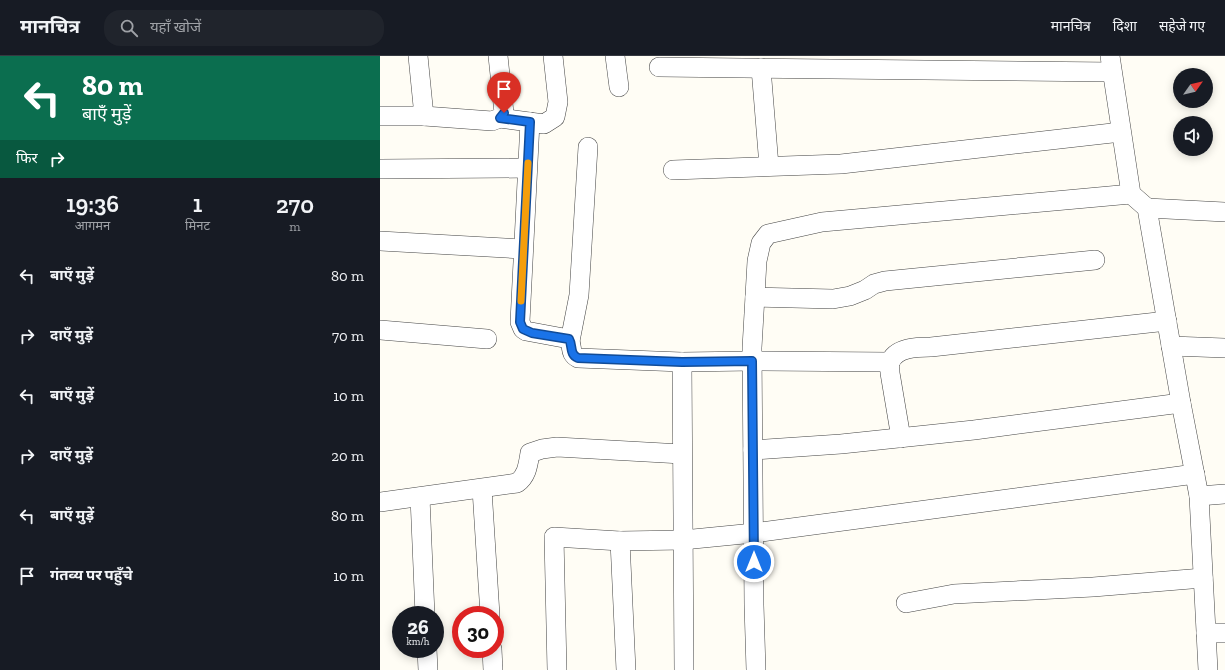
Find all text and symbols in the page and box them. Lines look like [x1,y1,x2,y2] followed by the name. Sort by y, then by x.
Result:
[104,10,384,46] search box
[20,15,80,38] text: मानचित्र
[118,17,140,39] icon: search
[150,18,201,36] text: यहाँ खोजें
[1051,18,1091,35] text: मानचित्र
[1113,18,1137,35] text: दिशा
[1159,18,1205,35] text: सहेजे गए
[1173,68,1213,108] north arrow
[1173,68,1213,156] map controls
[82,69,143,102] text: 80 m
[16,72,68,124] icon: left
[487,72,521,113] pin
[493,78,515,100] icon: arrive
[82,103,131,125] text: बाएँ मुड़ें
[1173,116,1213,156] button: sound
[46,148,68,170] icon: right
[16,149,38,167] text: फिर
[66,189,119,218] text: 19:36
[193,189,202,218] text: 1
[276,190,314,219] text: 270
[75,218,110,233] text: आगमन
[185,218,210,233] text: मिनट
[289,219,301,234] text: m
[16,265,38,287] icon: left
[50,266,94,284] text: बाएँ मुड़ें
[331,267,364,285] text: 80 m
[16,325,38,347] icon: right
[50,326,93,344] text: दाएँ मुड़ें
[332,327,364,345] text: 70 m
[16,385,38,407] icon: left
[50,386,94,404] text: बाएँ मुड़ें
[333,387,364,405] text: 10 m
[16,445,38,467] icon: right
[50,446,93,464] text: दाएँ मुड़ें
[331,447,364,465] text: 20 m
[16,505,38,527] icon: left
[50,506,94,524] text: बाएँ मुड़ें
[331,507,364,525] text: 80 m
[733,541,775,583] position arrow
[16,565,38,587] icon: arrive
[50,566,133,584] text: गंतव्य पर पहुँचे
[333,567,364,585] text: 10 m
[452,606,504,658] speed limit sign: 30
[407,615,429,639] text: 26
[407,636,429,648] text: km/h

